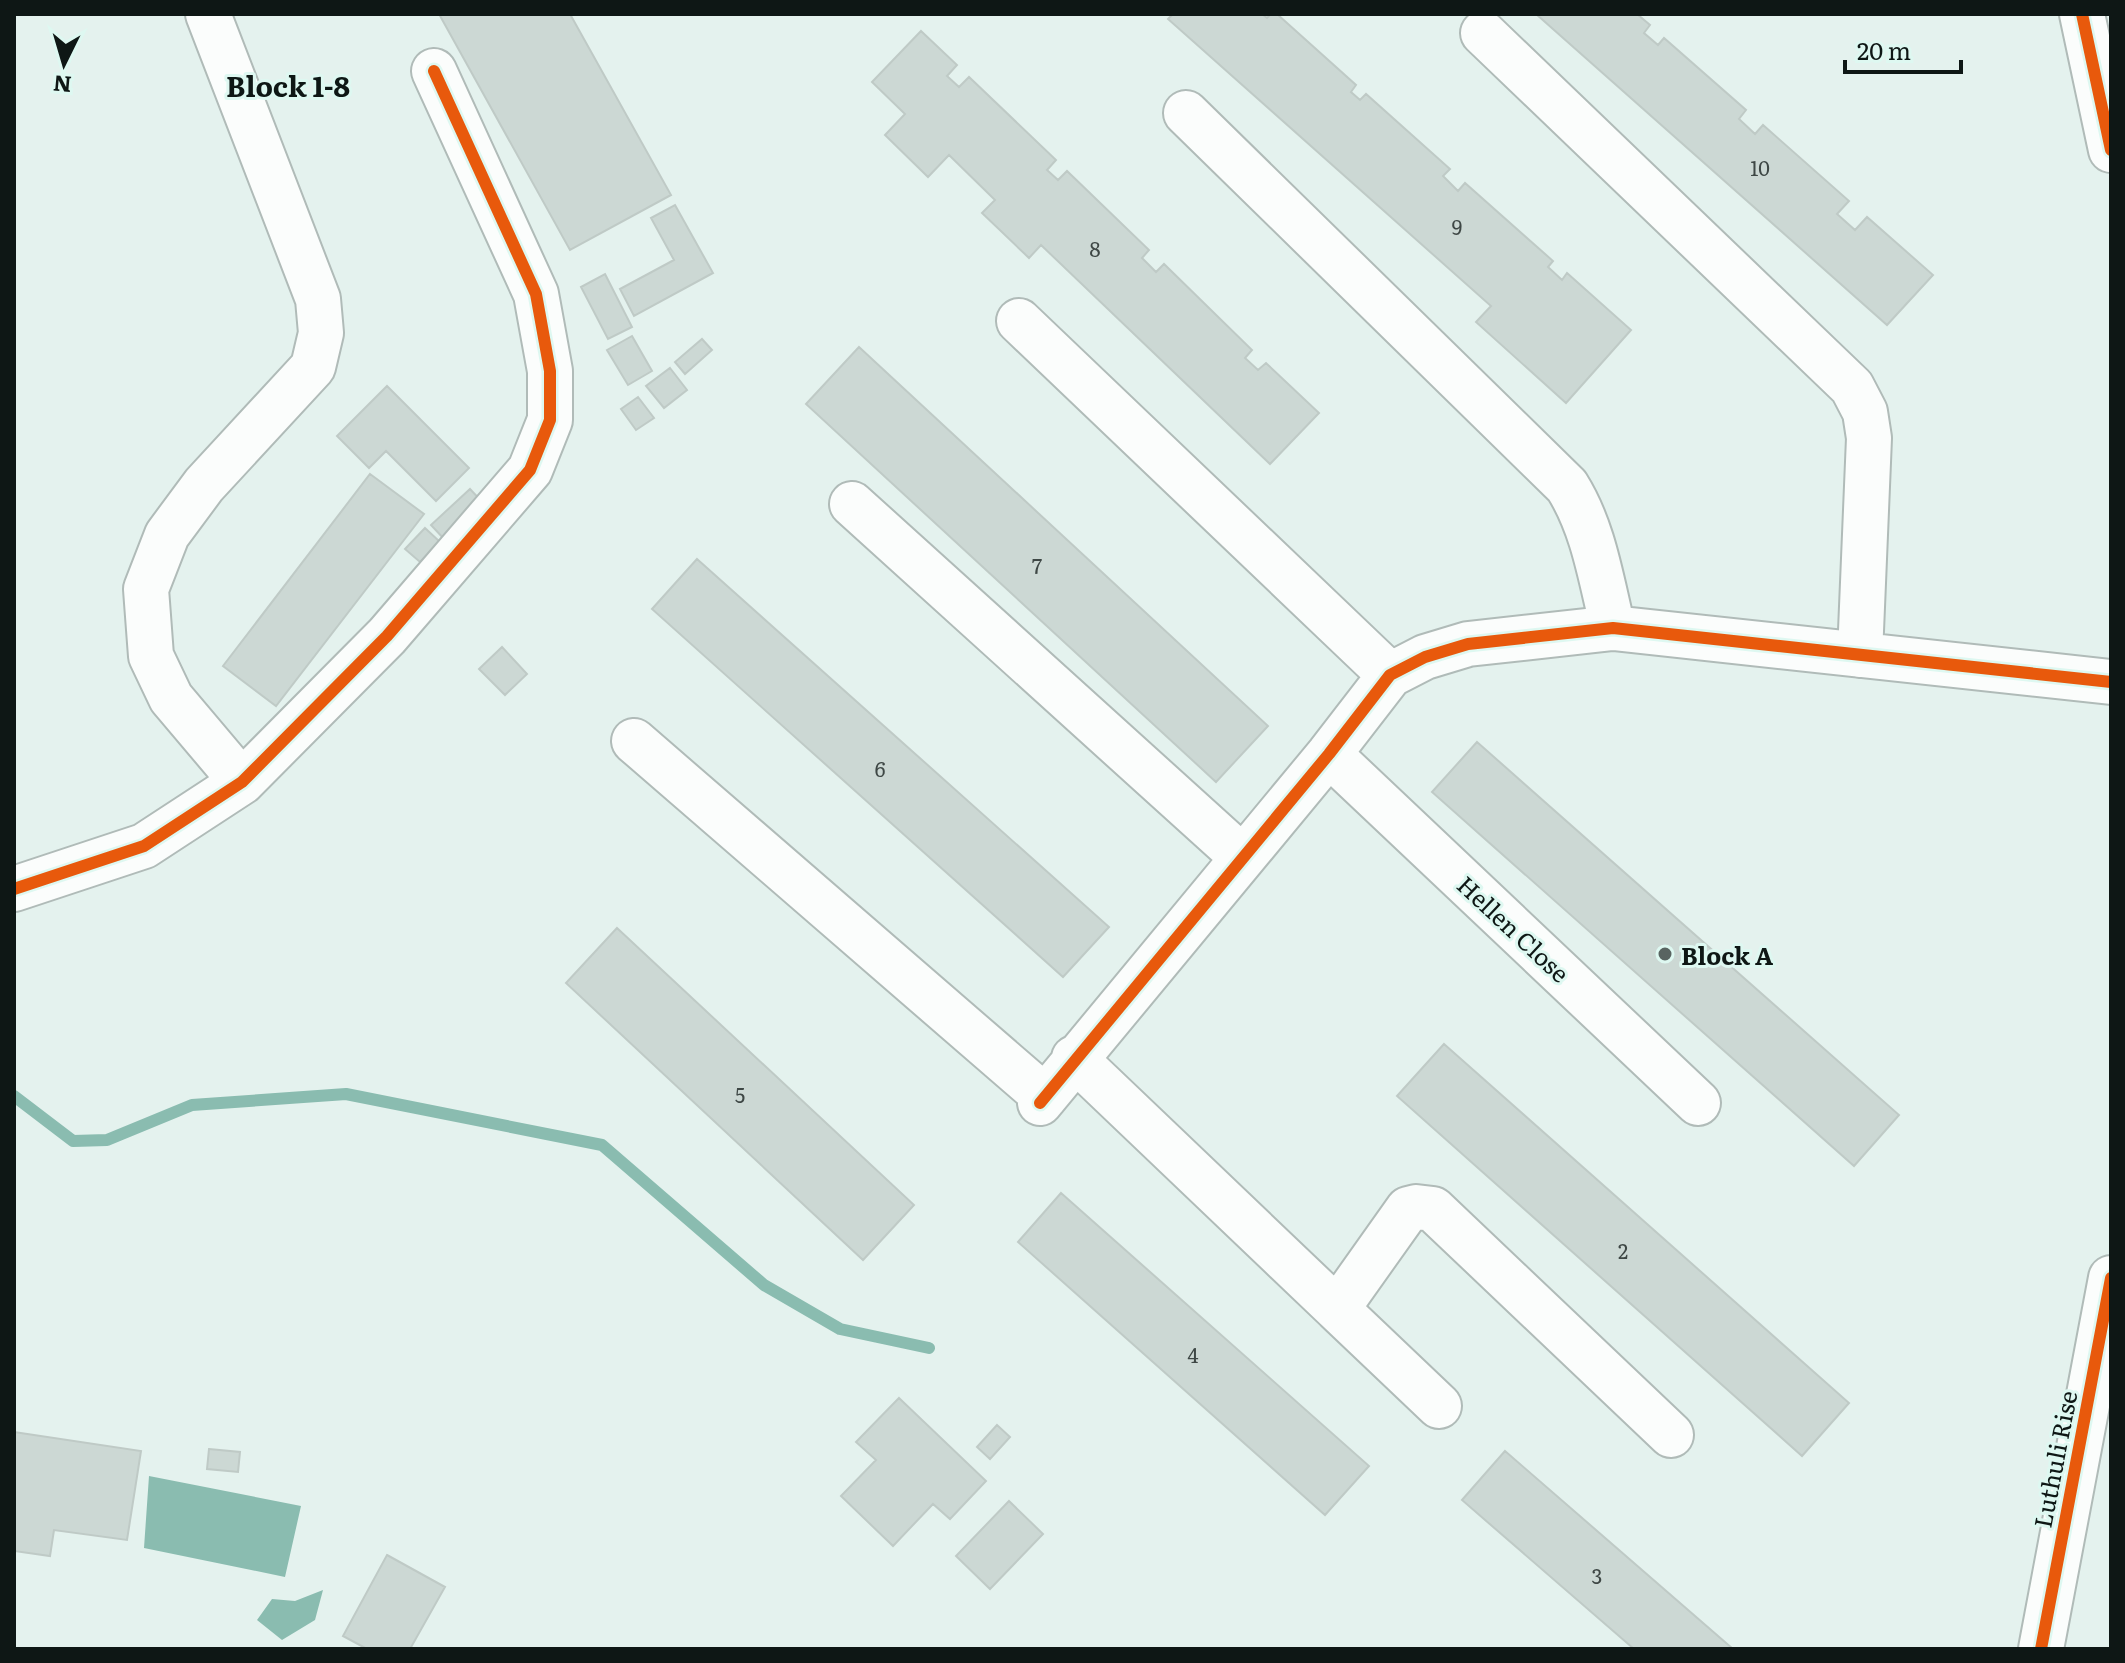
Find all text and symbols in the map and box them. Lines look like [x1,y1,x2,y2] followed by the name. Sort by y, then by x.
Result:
[24,24,104,104] north arrow
[1845,24,1961,74] scale bar
[1857,32,1911,67] text: 20 m
[226,64,350,106] district label: Block 1-8
[51,68,73,103] text: N
[1750,152,1770,182] house number: 10
[1452,211,1462,241] house number: 9
[1089,233,1101,263] house number: 8
[1032,550,1042,580] house number: 7
[875,753,886,783] house number: 6
[1450,867,1578,989] street label: Hellen Close
[1681,937,1773,972] place label: Block A
[1656,945,1674,963] marker: Block A
[735,1079,745,1109] house number: 5
[1618,1235,1628,1265] house number: 2
[1187,1339,1199,1369] house number: 4
[2024,1387,2084,1531] street label: Luthuli Rise
[1592,1560,1602,1590] house number: 3

